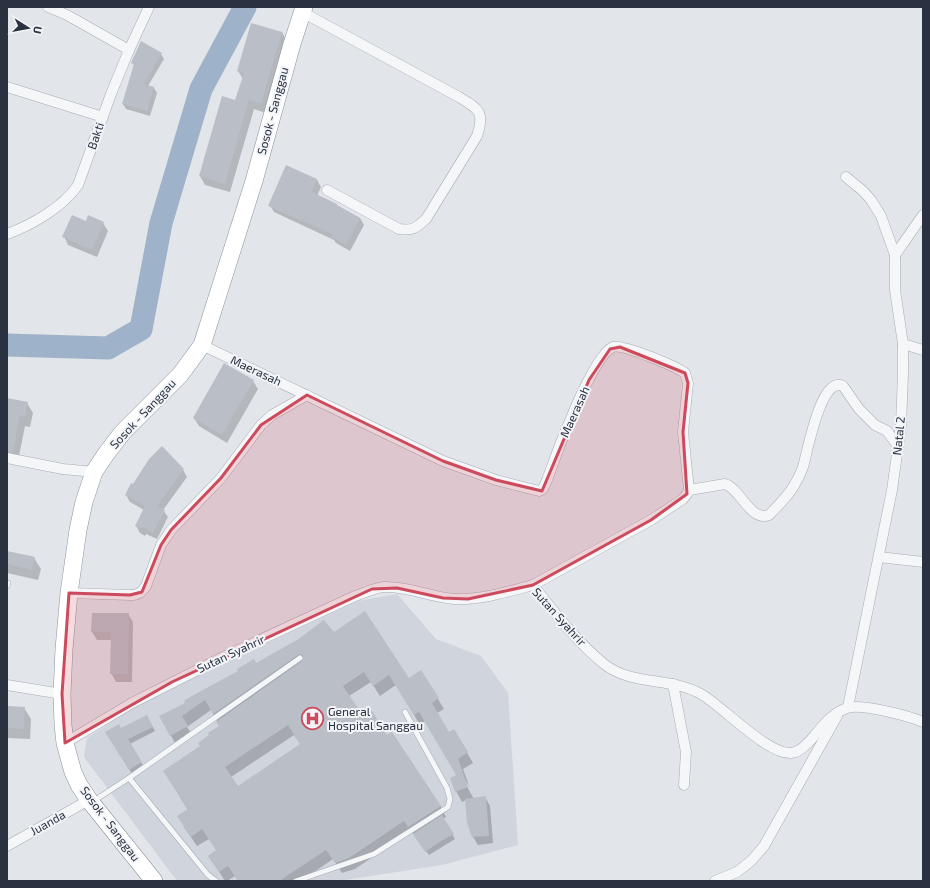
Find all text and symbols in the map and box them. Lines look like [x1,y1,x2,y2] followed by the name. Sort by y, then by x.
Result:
[8,8,48,48] north arrow
[31,25,45,35] text: U
[254,65,290,156] street label: Sosok - Sanggau
[84,120,106,151] street label: Bakti
[229,352,284,388] street label: Maerasah
[106,376,178,451] street label: Sosok - Sanggau
[557,384,592,439] street label: Maerasah
[889,416,907,456] street label: Natal 2
[530,584,590,648] street label: Sutan Syahrir
[194,631,267,675] street label: Sutan Syahrir
[328,704,423,732] place label: General Hospital Sanggau
[300,706,326,732] hospital icon: General Hospital Sanggau
[78,783,144,864] street label: Sosok - Sanggau
[28,807,68,837] street label: Juanda

